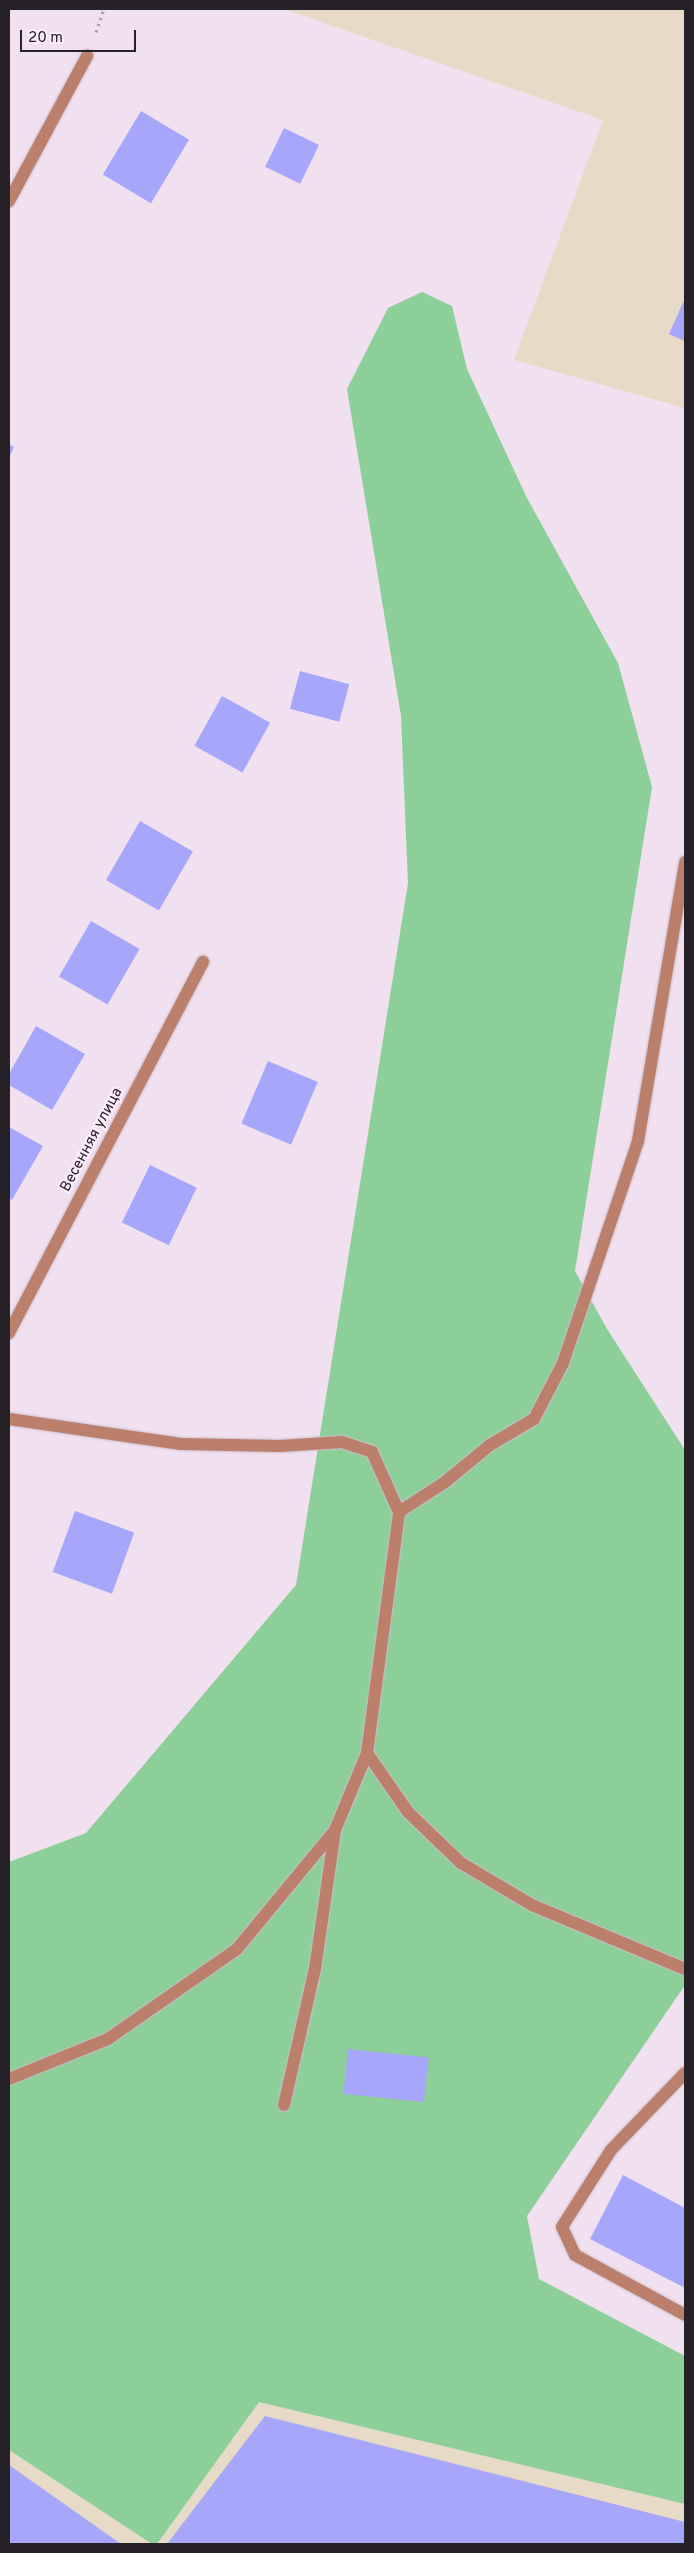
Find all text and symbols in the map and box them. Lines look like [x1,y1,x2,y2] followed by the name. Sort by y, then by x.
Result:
[22,20,139,52] scale bar
[28,29,63,48] text: 20 m
[57,1085,127,1195] street label: Весенняя улица

